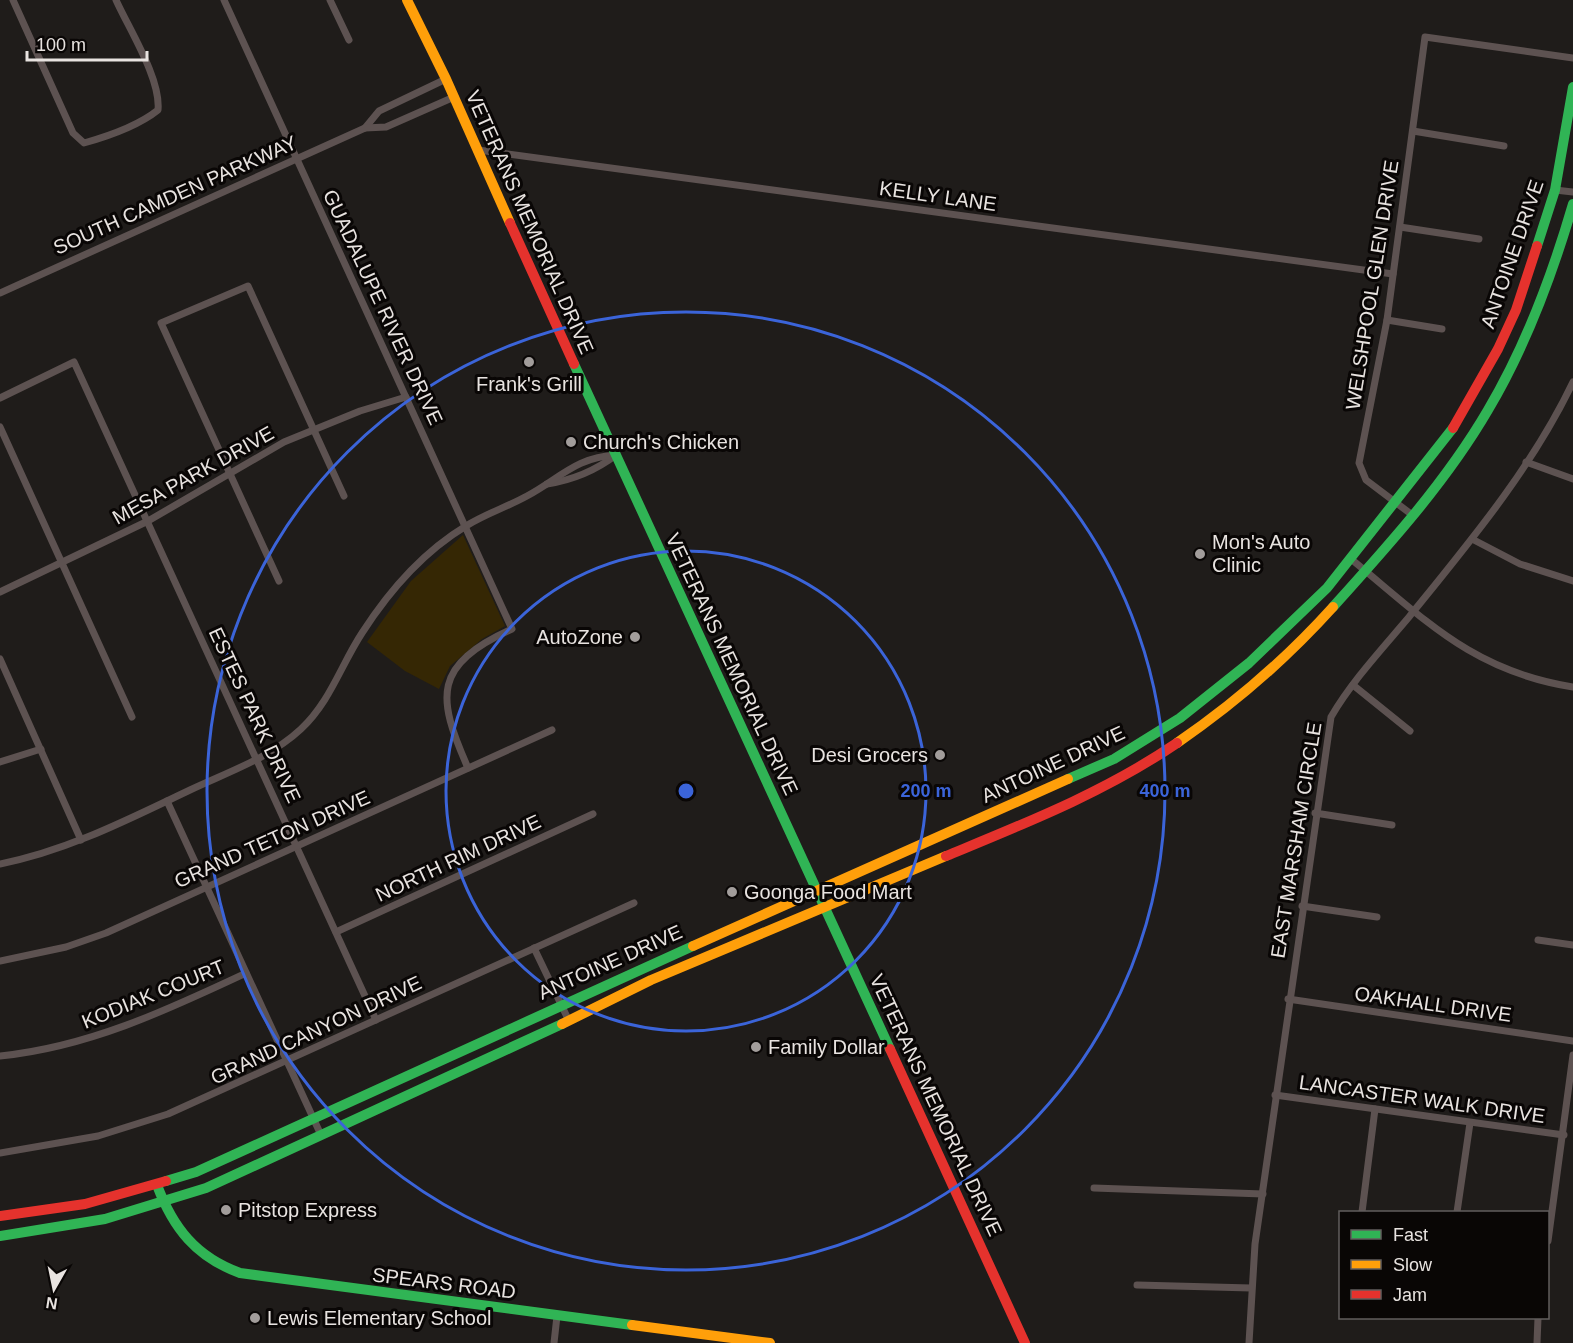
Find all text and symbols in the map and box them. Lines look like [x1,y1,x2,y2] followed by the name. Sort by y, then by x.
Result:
[27,24,147,62] scale bar
[36,35,86,55] text: 100 m
[462,87,598,357] street label: VETERANS MEMORIAL DRIVE
[50,131,300,259] street label: SOUTH CAMDEN PARKWAY
[1341,159,1403,411] street label: WELSHPOOL GLEN DRIVE
[878,177,998,215] street label: KELLY LANE
[1476,177,1548,331] street label: ANTOINE DRIVE
[319,186,447,428] street label: GUADALUPE RIVER DRIVE
[522,355,536,369] marker: Frank's Grill
[476,373,582,395] place label: Frank's Grill
[109,422,277,528] street label: MESA PARK DRIVE
[583,431,739,453] place label: Church's Chicken
[564,435,578,449] marker: Church's Chicken
[662,530,802,798] street label: VETERANS MEMORIAL DRIVE
[1212,531,1310,576] place label: Mon's Auto Clinic
[1193,547,1207,561] marker: Mon's Auto Clinic
[205,624,305,806] street label: ESTES PARK DRIVE
[536,626,623,648] place label: AutoZone
[628,630,642,644] marker: AutoZone
[1266,720,1326,960] street label: EAST MARSHAM CIRCLE
[978,721,1128,807] street label: ANTOINE DRIVE
[811,744,928,766] place label: Desi Grocers
[933,748,947,762] marker: Desi Grocers
[676,781,696,801] centre of rings
[900,781,952,801] text: 200 m
[1139,781,1191,801] text: 400 m
[171,786,373,892] street label: GRAND TETON DRIVE
[372,810,544,906] street label: NORTH RIM DRIVE
[744,881,912,903] place label: Goonga Food Mart
[725,885,739,899] marker: Goonga Food Mart
[535,920,685,1004] street label: ANTOINE DRIVE
[78,955,228,1033] street label: KODIAK COURT
[207,971,425,1089] street label: GRAND CANYON DRIVE
[866,971,1006,1239] street label: VETERANS MEMORIAL DRIVE
[1353,982,1513,1026] street label: OAKHALL DRIVE
[768,1036,885,1058] place label: Family Dollar
[749,1040,763,1054] marker: Family Dollar
[1298,1071,1546,1127] street label: LANCASTER WALK DRIVE
[238,1199,377,1221] place label: Pitstop Express
[219,1203,233,1217] marker: Pitstop Express
[1339,1211,1549,1319] legend
[1393,1225,1428,1245] text: Fast
[1393,1255,1433,1275] text: Slow
[24,1259,84,1319] north arrow
[371,1263,517,1303] street label: SPEARS ROAD
[1393,1285,1427,1305] text: Jam
[45,1294,59,1313] text: N
[267,1307,492,1329] place label: Lewis Elementary School
[248,1311,262,1325] marker: Lewis Elementary School

